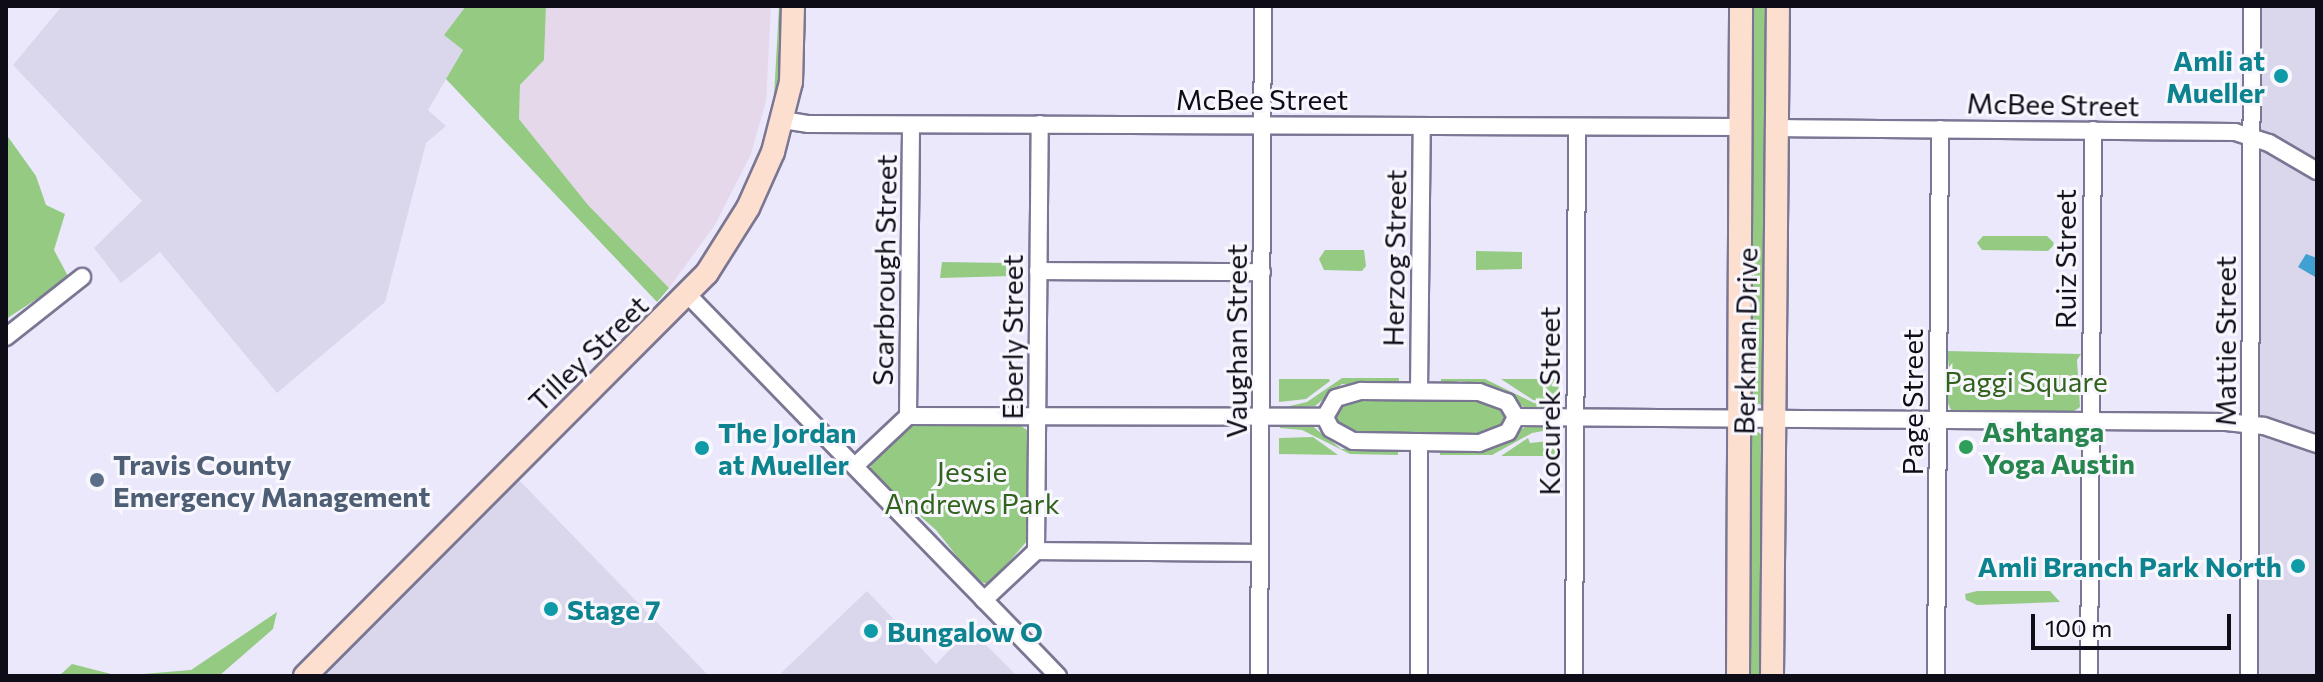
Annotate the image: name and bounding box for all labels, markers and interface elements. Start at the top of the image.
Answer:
place label: Amli at Mueller [2166,43,2265,109]
marker: Amli at Mueller [2272,67,2290,85]
street label: McBee Street [1176,82,1348,116]
street label: McBee Street [1966,86,2140,122]
street label: Scarbrough Street [865,154,903,386]
street label: Herzog Street [1376,169,1412,347]
street label: Ruiz Street [2048,189,2082,329]
street label: Vaughan Street [1219,244,1253,438]
street label: Berkman Drive [1727,247,1763,435]
street label: Eberly Street [995,254,1029,420]
street label: Mattie Street [2208,256,2242,426]
street label: Tilley Street [521,288,655,418]
street label: Kocurek Street [1532,306,1566,496]
street label: Page Street [1895,329,1929,475]
park label: Paggi Square [1944,364,2108,398]
place label: Ashtanga Yoga Austin [1982,414,2135,480]
place label: The Jordan at Mueller [718,415,857,481]
marker: Ashtanga Yoga Austin [1957,438,1975,456]
marker: The Jordan at Mueller [693,439,711,457]
place label: Travis County Emergency Management [113,447,430,513]
park label: Jessie Andrews Park [884,454,1060,520]
marker: Travis County Emergency Management [88,471,106,489]
place label: Amli Branch Park North [1978,549,2282,583]
marker: Amli Branch Park North [2289,557,2307,575]
place label: Stage 7 [567,592,661,626]
scale bar [2035,598,2235,648]
marker: Stage 7 [542,600,560,618]
text: 100 m [2045,613,2112,642]
place label: Bungalow O [887,614,1043,648]
marker: Bungalow O [862,622,880,640]

